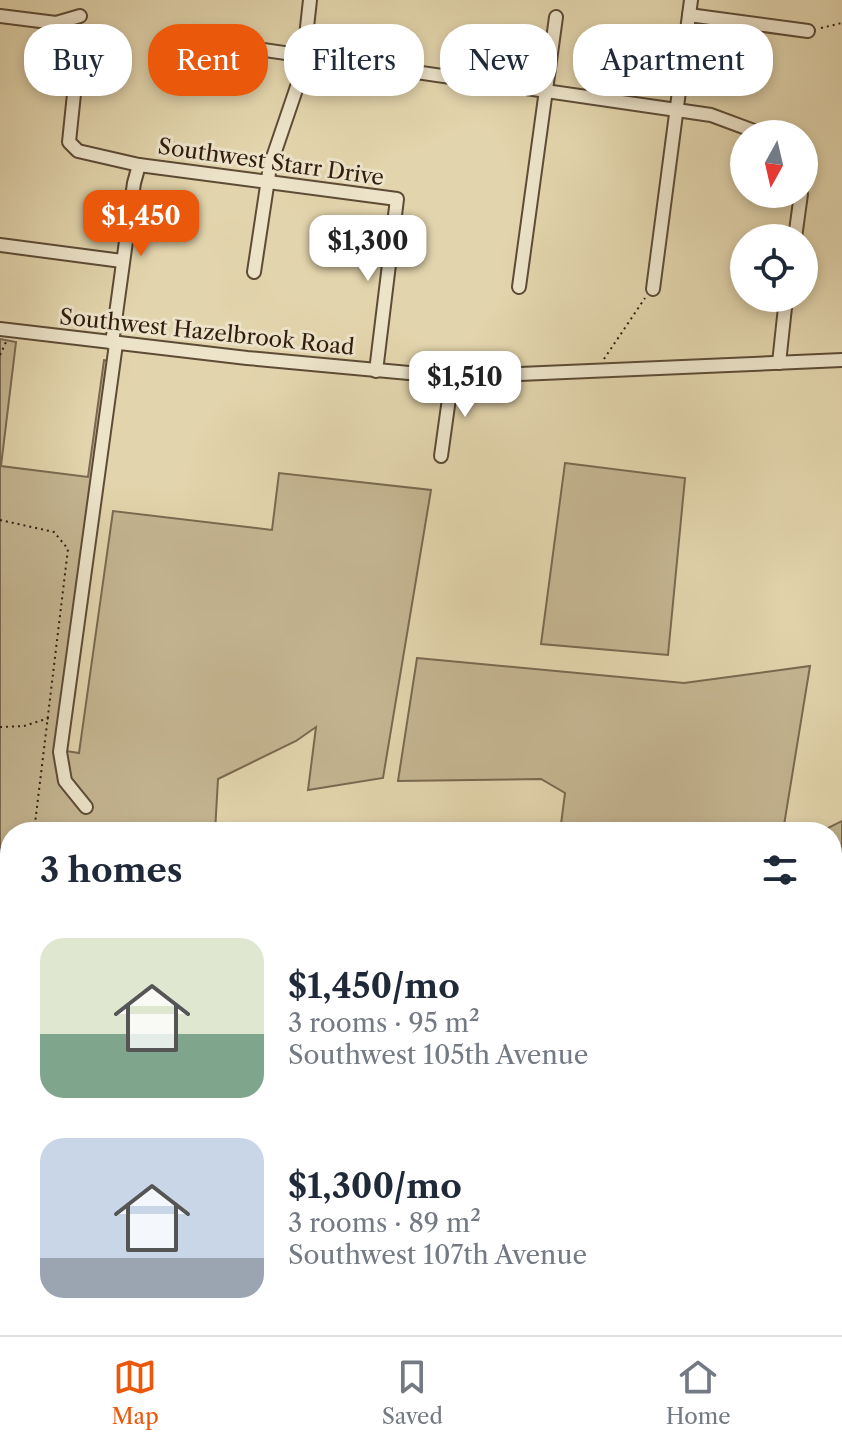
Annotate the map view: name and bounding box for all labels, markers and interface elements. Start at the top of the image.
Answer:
chip: Buy [24,24,132,96]
chip: Rent [148,24,268,96]
chip: Filters [284,24,424,96]
chip: New [440,24,557,96]
chip: Apartment [573,24,773,96]
north arrow [730,120,818,208]
map controls [730,120,818,312]
street label: Southwest Starr Drive [156,133,386,191]
pin: $1,450 [76,190,206,258]
text: $1,450 [101,200,181,232]
pin: $1,300 [303,215,433,283]
button: locate [730,224,818,312]
text: $1,300 [327,225,409,257]
street label: Southwest Hazelbrook Road [58,303,356,361]
pin: $1,510 [400,351,530,419]
text: $1,510 [427,361,503,393]
icon: filters [758,848,802,892]
text: 3 homes [40,849,183,891]
text: $1,450/mo [288,965,460,1007]
icon: home [104,970,200,1066]
text: 3 rooms · 95 m² [288,1007,480,1039]
text: Southwest 105th Avenue [288,1039,588,1071]
text: $1,300/mo [288,1165,462,1207]
icon: home [104,1170,200,1266]
text: 3 rooms · 89 m² [288,1207,481,1239]
text: Southwest 107th Avenue [288,1239,587,1271]
tab: Map [112,1355,159,1430]
tab: Saved [382,1355,443,1430]
tab: Home [666,1355,730,1430]

